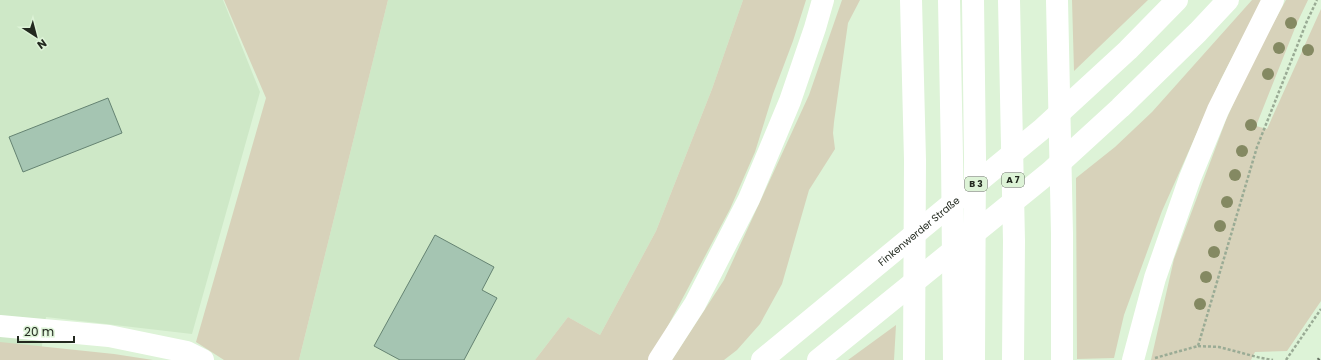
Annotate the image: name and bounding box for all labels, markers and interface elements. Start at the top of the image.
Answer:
north arrow [16,16,56,56]
text: N [34,35,50,53]
road number: A 7 [1002,173,1024,187]
road number: B 3 [965,177,987,191]
street label: Finkenwerder Straße [875,193,963,270]
scale bar [18,318,74,344]
text: 20 m [24,323,54,340]

